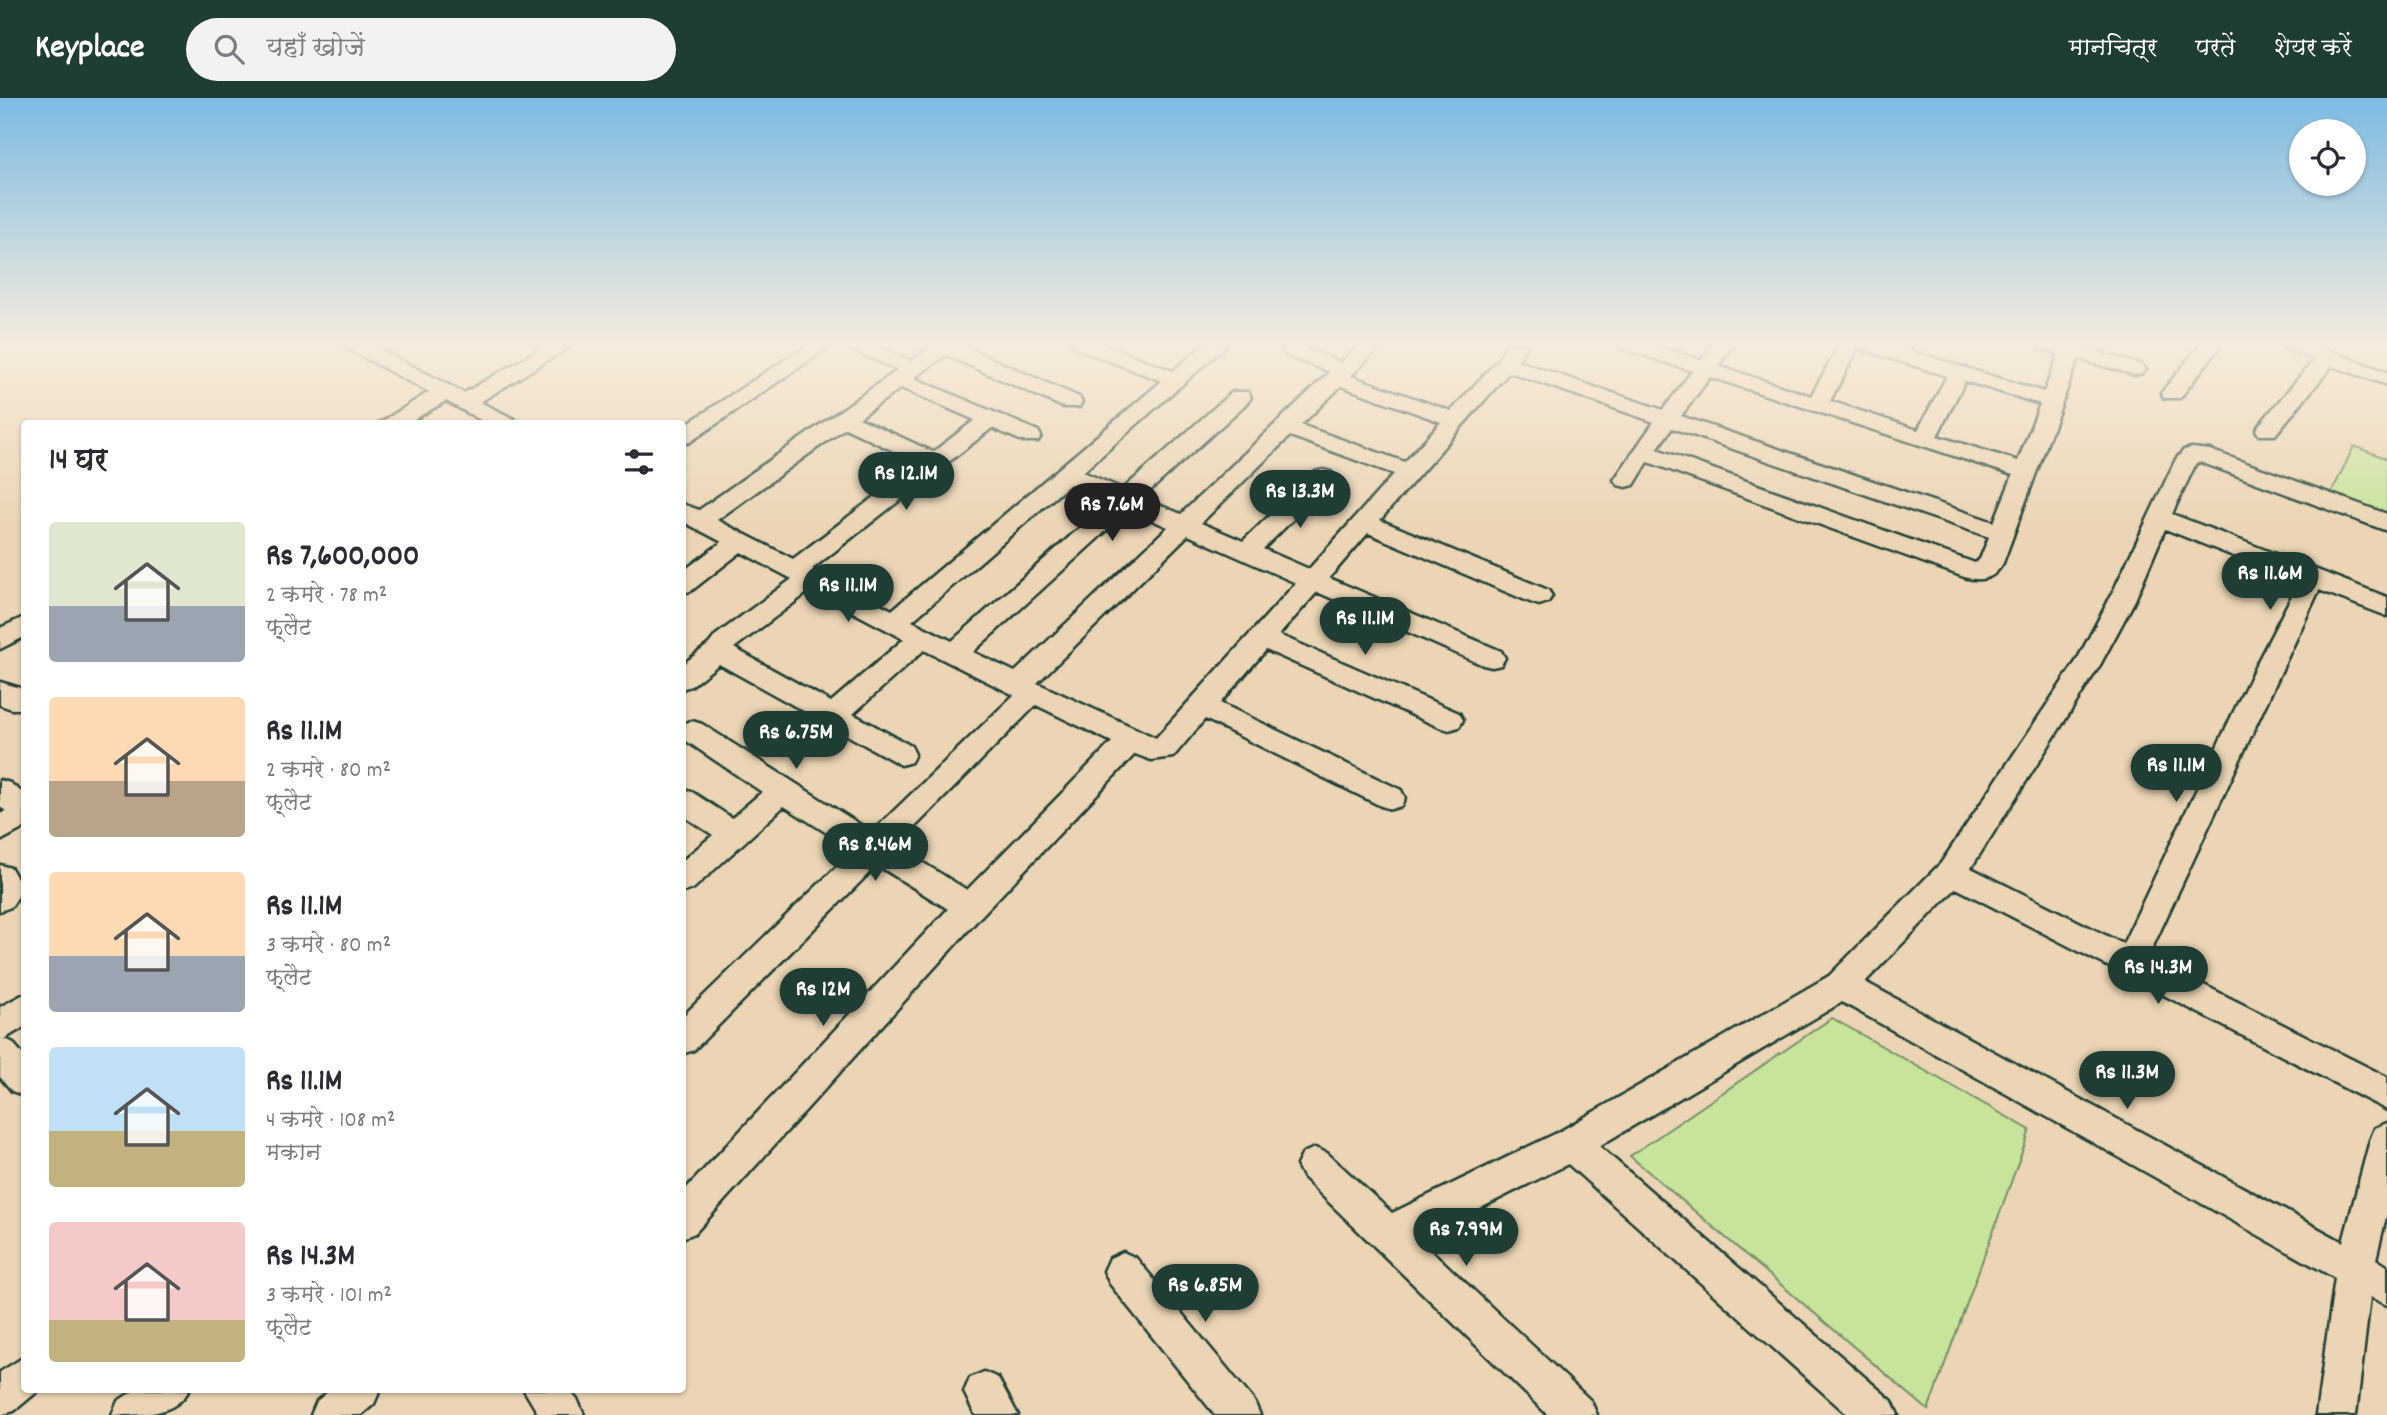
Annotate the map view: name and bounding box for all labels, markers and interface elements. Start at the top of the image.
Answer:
search box [186,18,676,81]
text: Keyplace [35,26,144,73]
icon: search [210,30,248,68]
text: यहाँ खोजें [266,31,365,68]
text: मानचित्र [2069,32,2157,66]
text: परतें [2195,32,2235,66]
text: शेयर करें [2273,32,2352,66]
map controls [2289,119,2366,196]
button: locate [2289,119,2366,196]
text: 14 घर [49,441,107,484]
icon: filters [620,443,658,481]
pin: Rs 12.1M [834,452,978,512]
text: Rs 12.1M [874,458,938,491]
pin: Rs 13.3M [1228,470,1372,530]
text: Rs 13.3M [1266,476,1334,509]
pin: Rs 7.6M [1047,484,1177,543]
text: Rs 7.6M [1080,489,1144,522]
text: Rs 7,600,000 [266,537,419,580]
icon: home [105,550,189,634]
pin: Rs 11.6M [2198,552,2342,612]
text: Rs 11.6M [2238,558,2302,591]
pin: Rs 11.1M [776,564,920,624]
text: Rs 11.1M [819,570,877,603]
text: 2 कमरे · 78 m² [266,580,387,613]
pin: Rs 11.1M [1293,598,1437,657]
text: Rs 11.1M [1336,603,1394,636]
text: फ़्लैट [266,613,312,646]
text: Rs 11.1M [266,712,342,755]
pin: Rs 6.75M [724,712,868,771]
text: Rs 6.75M [759,717,833,750]
icon: home [105,725,189,809]
pin: Rs 11.1M [2104,744,2248,804]
text: Rs 11.1M [2147,750,2205,783]
text: 2 कमरे · 80 m² [266,755,391,788]
text: फ़्लैट [266,788,312,821]
pin: Rs 8.46M [803,824,947,883]
text: Rs 8.46M [838,829,912,862]
text: Rs 11.1M [266,887,342,930]
icon: home [105,900,189,984]
text: 3 कमरे · 80 m² [266,930,391,963]
pin: Rs 14.3M [2086,946,2230,1006]
text: Rs 14.3M [2124,952,2192,985]
text: फ़्लैट [266,963,312,996]
pin: Rs 12M [766,968,880,1028]
text: Rs 12M [796,974,850,1007]
pin: Rs 11.3M [2055,1052,2199,1111]
text: Rs 11.3M [2095,1057,2159,1090]
text: Rs 11.1M [266,1062,342,1105]
icon: home [105,1075,189,1159]
text: 4 कमरे · 108 m² [266,1105,395,1138]
text: मकान [266,1138,321,1171]
pin: Rs 7.99M [1394,1208,1538,1268]
text: Rs 7.99M [1429,1214,1503,1247]
text: Rs 14.3M [266,1237,355,1280]
icon: home [105,1250,189,1334]
pin: Rs 6.85M [1133,1264,1277,1324]
text: Rs 6.85M [1168,1270,1242,1303]
text: 3 कमरे · 101 m² [266,1280,392,1313]
text: फ़्लैट [266,1313,312,1346]

